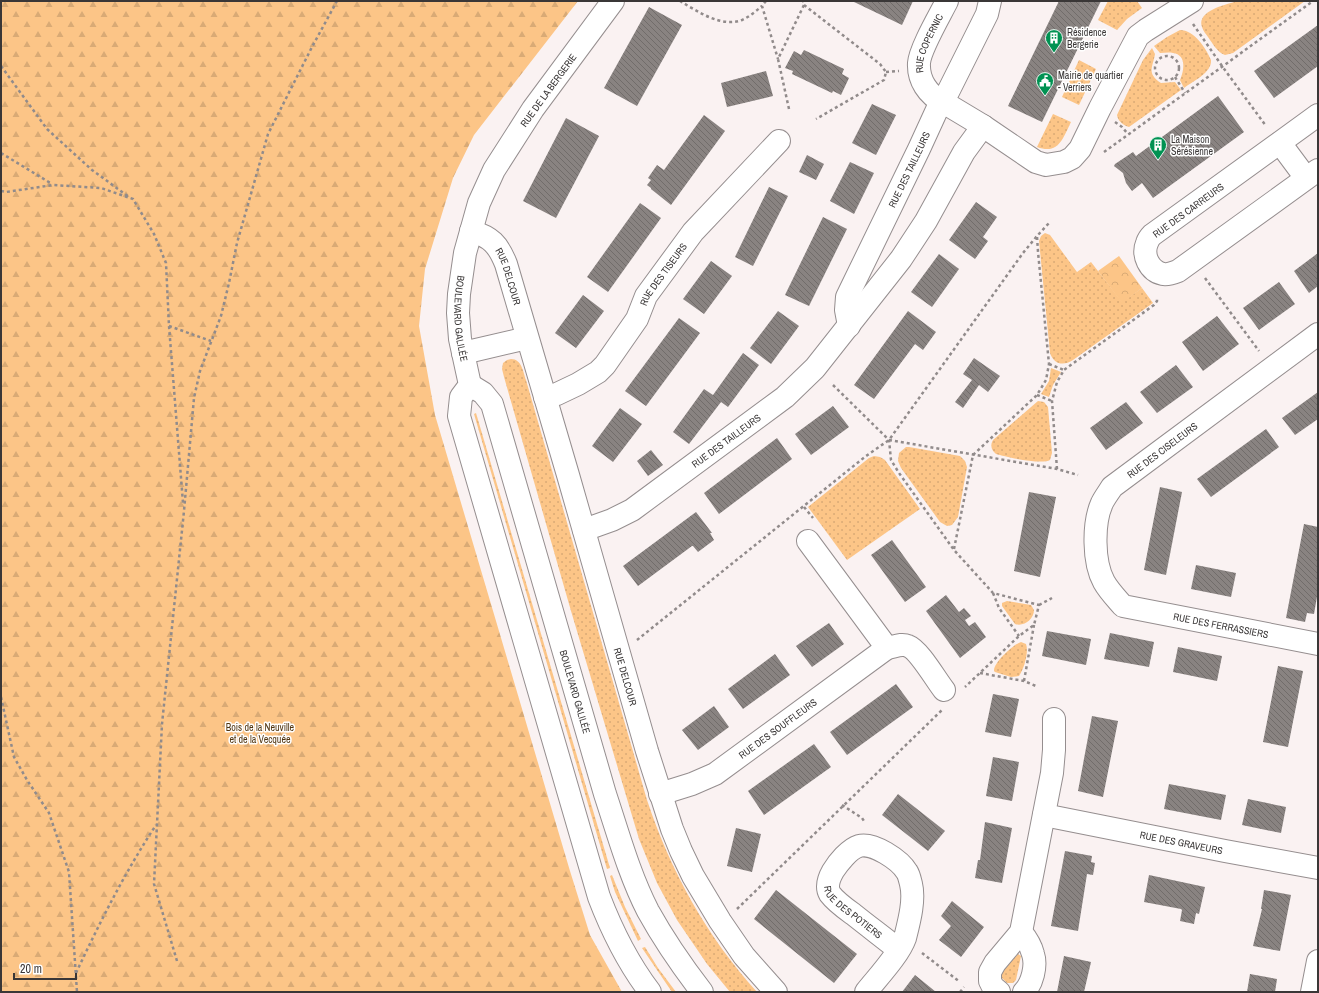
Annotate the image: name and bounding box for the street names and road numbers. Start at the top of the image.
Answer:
street label: RUE COPERNIC [913,12,946,74]
street label: RUE DE LA BERGERIE [517,51,579,130]
street label: RUE DES TAILLEURS [885,129,933,210]
street label: RUE DES CARREURS [1150,180,1227,241]
street label: RUE DES TISEURS [637,240,690,308]
street label: RUE DELCOUR [492,245,524,307]
street label: BOULEVARD GALILÉE [451,274,471,363]
street label: RUE DES TAILLEURS [689,411,764,471]
street label: RUE DES CISELEURS [1124,419,1201,481]
street label: RUE DES FERRASSIERS [1172,610,1270,641]
street label: RUE DELCOUR [611,646,640,707]
street label: BOULEVARD GALILÉE [557,648,593,735]
street label: RUE DES SOUFFLEURS [736,695,820,762]
street label: RUE DES GRAVEURS [1139,828,1224,857]
street label: RUE DES POTIERS [821,885,885,942]

